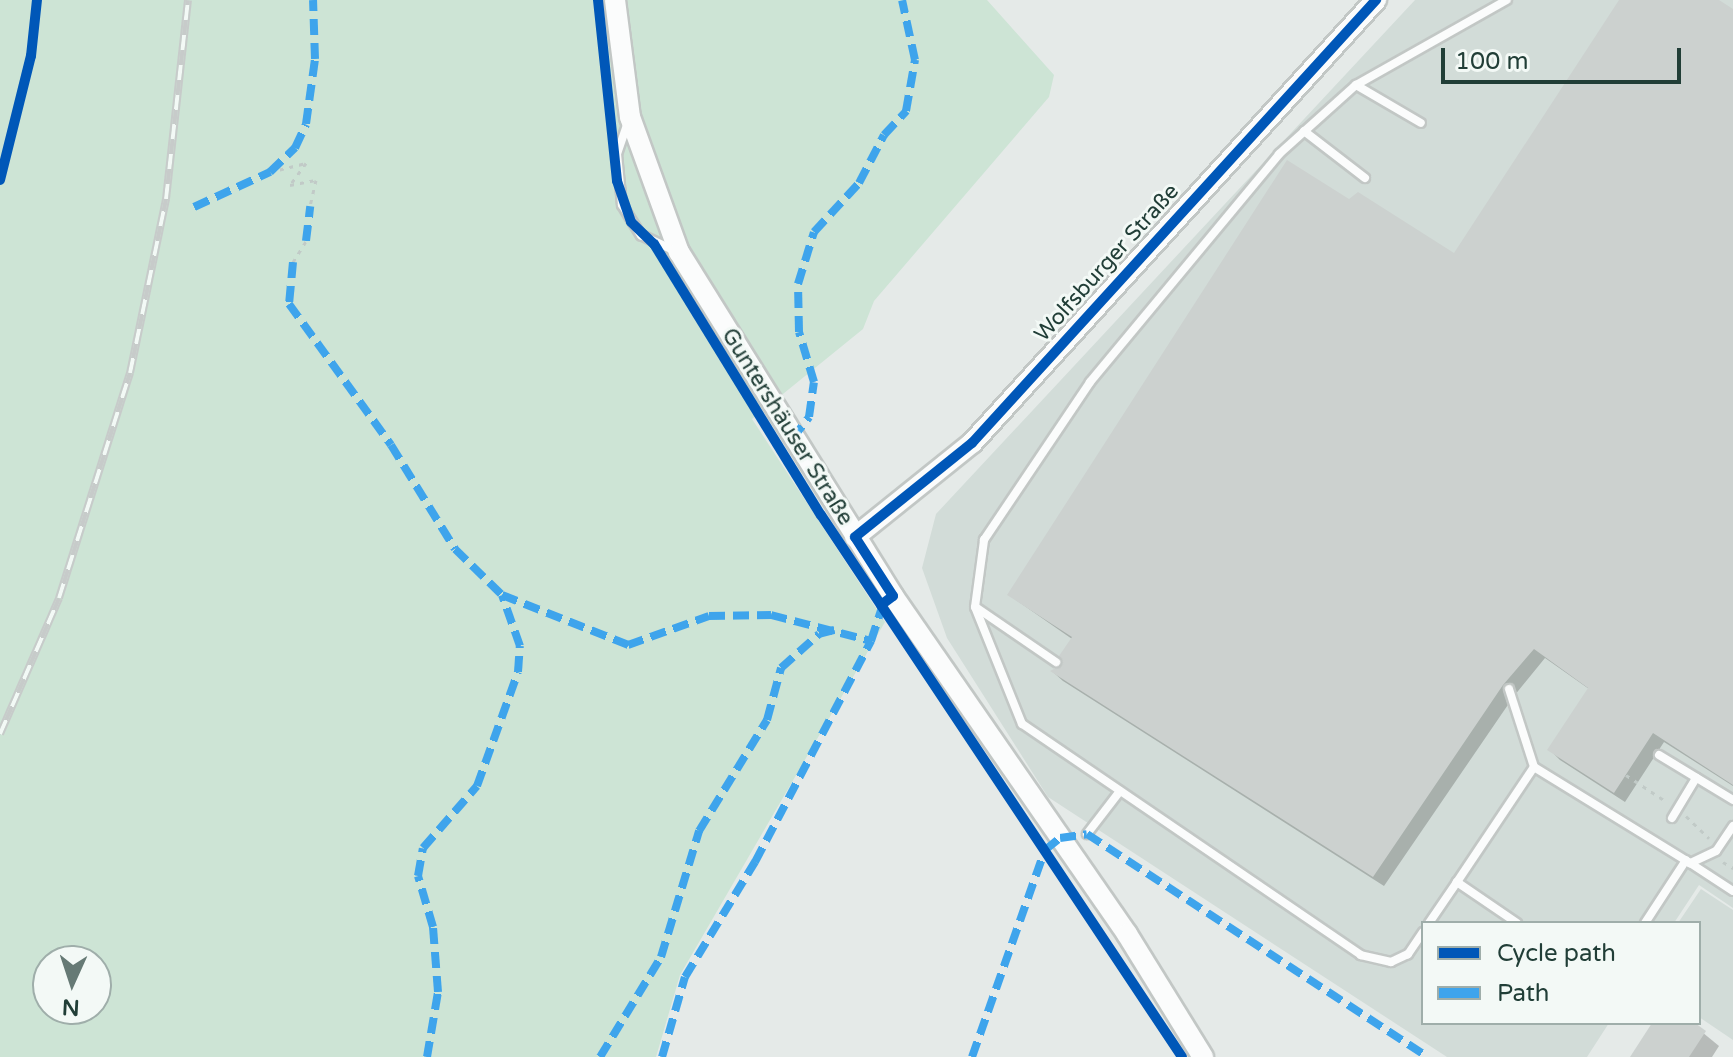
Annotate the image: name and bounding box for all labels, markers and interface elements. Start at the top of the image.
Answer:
scale bar [1445,32,1685,82]
text: 100 m [1455,47,1529,76]
street label: Wolfsburger Straße [1029,179,1185,347]
street label: Guntershäuser Straße [716,324,858,530]
legend [1421,921,1701,1025]
text: Cycle path [1497,939,1616,968]
north arrow [32,945,112,1025]
text: Path [1497,979,1550,1008]
text: N [61,994,80,1020]

